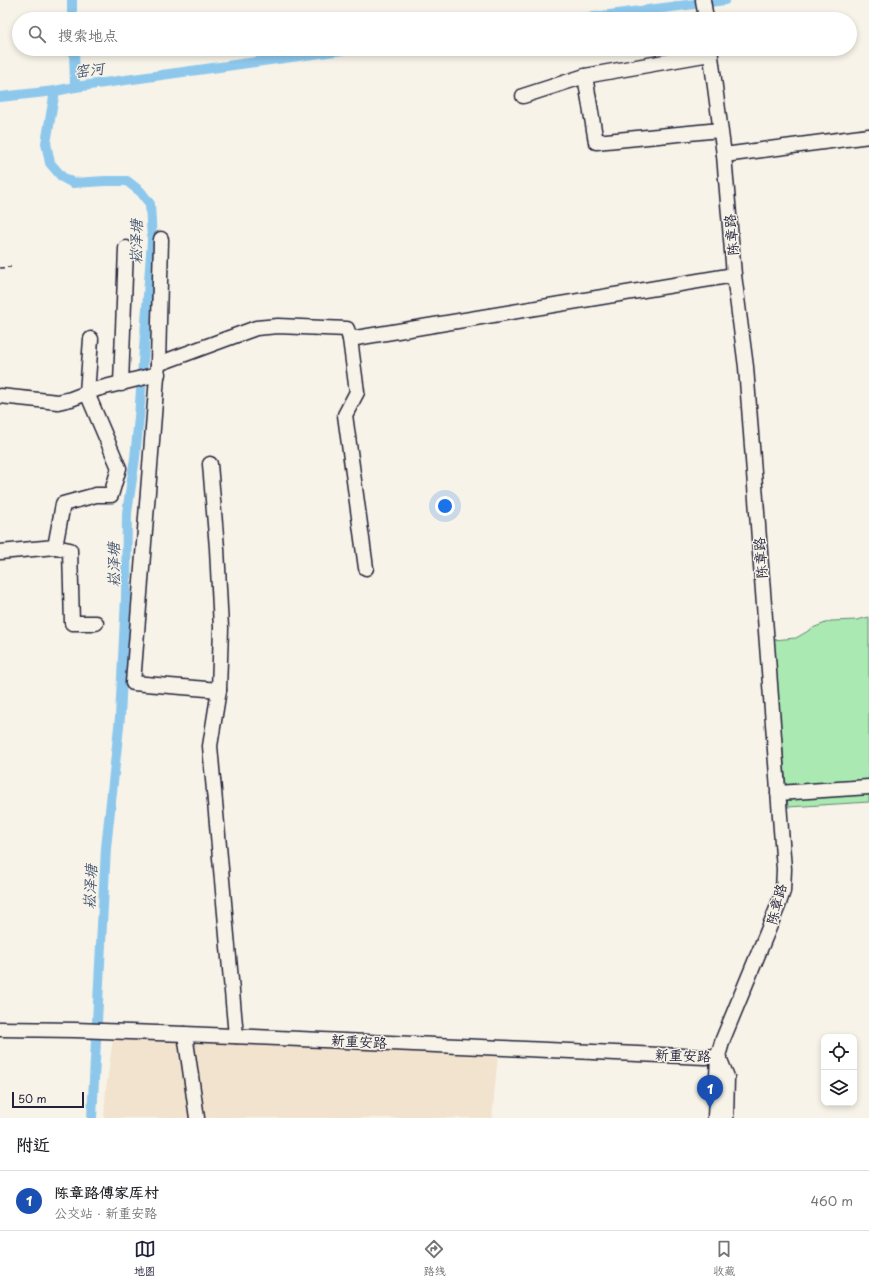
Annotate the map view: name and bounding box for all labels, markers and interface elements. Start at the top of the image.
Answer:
search box [12,12,857,56]
icon: search [26,23,48,45]
text: 搜索地点 [58,23,118,46]
water label: 窑河 [73,55,108,82]
street label: 陈章路 [719,213,743,257]
water label: 崧泽塘 [123,217,147,265]
your location [435,496,455,516]
street label: 陈章路 [748,536,772,580]
water label: 崧泽塘 [101,541,124,588]
water label: 崧泽塘 [76,862,102,910]
street label: 陈章路 [760,881,792,927]
street label: 新重安路 [330,1029,388,1053]
map controls [821,1034,857,1106]
button: locate [821,1034,857,1070]
street label: 新重安路 [655,1044,711,1066]
button: layers [821,1070,857,1106]
pin: 1 [697,1075,723,1108]
scale bar [12,1090,84,1109]
text: 50 m [18,1090,47,1107]
text: 附近 [16,1131,50,1157]
text: 陈章路傅家厍村 [54,1180,159,1203]
text: 1 [26,1191,32,1210]
text: 460 m [810,1191,853,1210]
text: 公交站 · 新重安路 [54,1203,157,1222]
tab: 地图 [134,1238,156,1279]
tab: 路线 [423,1238,445,1279]
tab: 收藏 [713,1238,735,1279]

